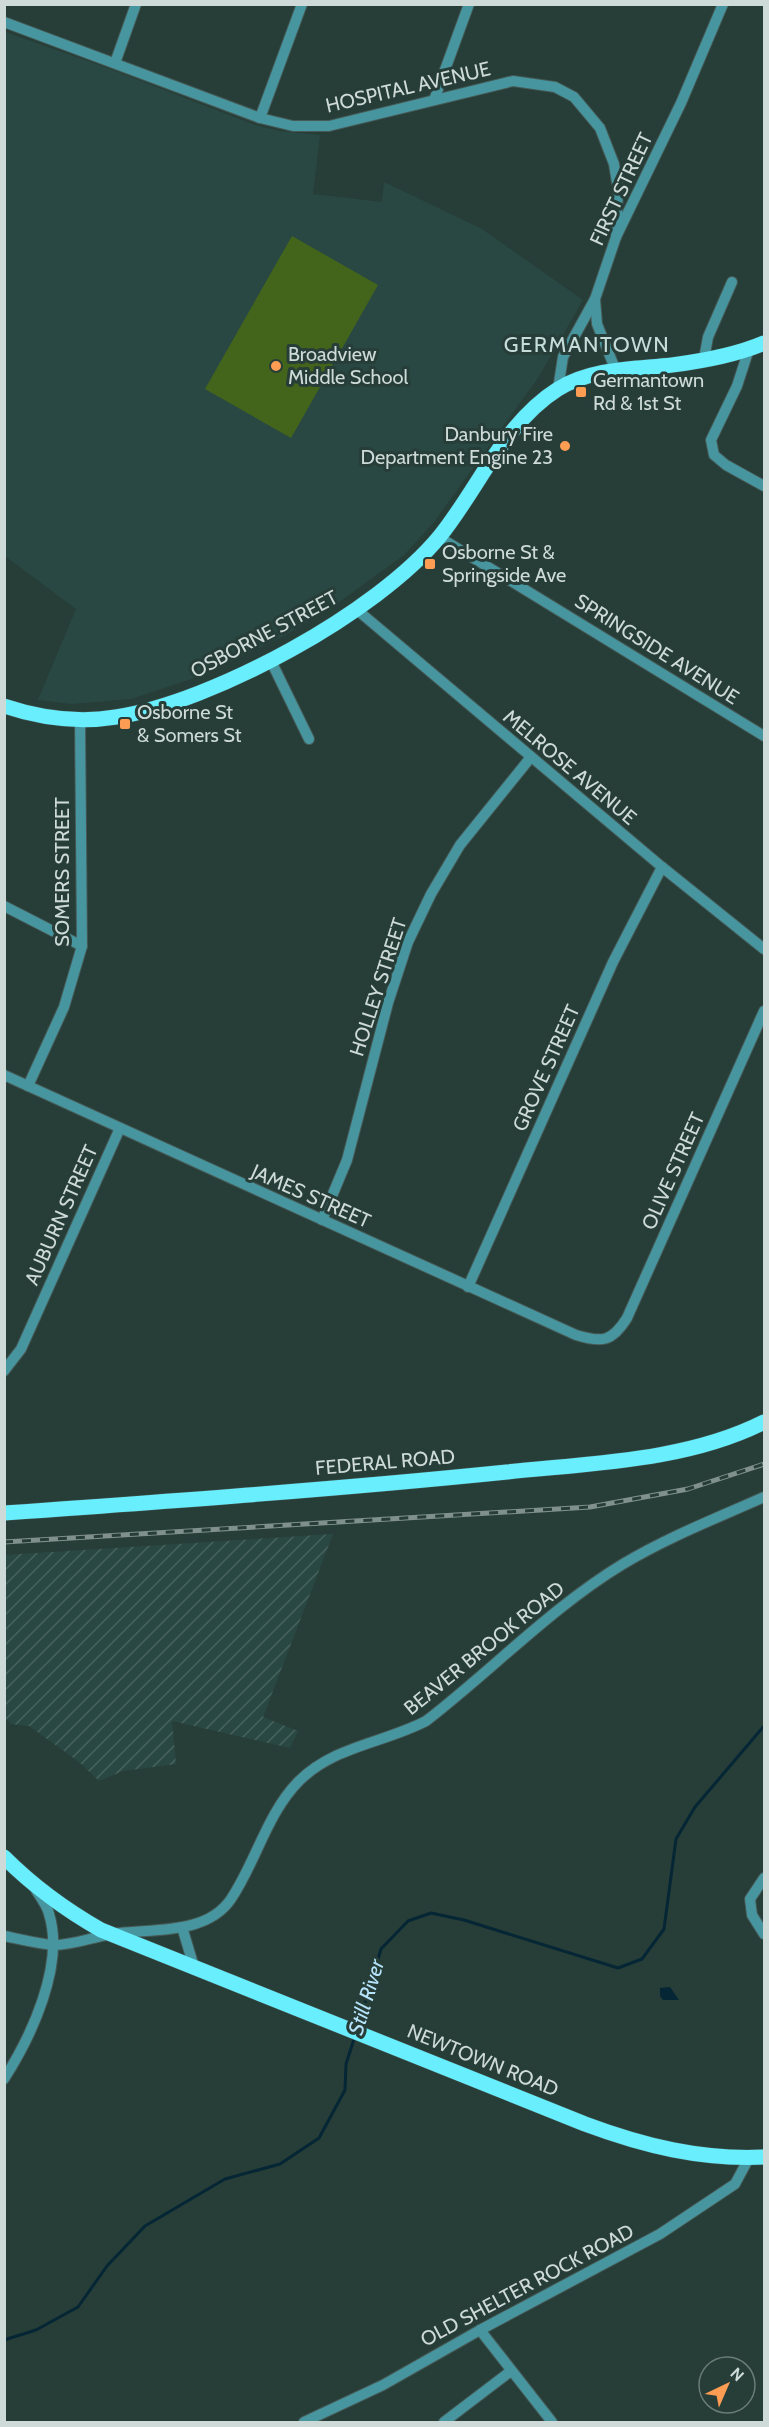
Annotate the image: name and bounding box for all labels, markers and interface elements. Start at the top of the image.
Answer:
street label: HOSPITAL AVENUE [323,56,493,118]
street label: FIRST STREET [584,128,658,249]
district label: GERMANTOWN [504,331,670,358]
place label: Broadview Middle School [288,342,408,389]
marker: Broadview Middle School [269,359,283,373]
place label: Germantown Rd & 1st St [593,368,704,415]
marker: Germantown Rd & 1st St [574,385,588,399]
place label: Danbury Fire Department Engine 23 [361,422,553,469]
marker: Danbury Fire Department Engine 23 [558,439,572,453]
place label: Osborne St & Springside Ave [442,540,566,587]
marker: Osborne St & Springside Ave [423,557,437,571]
street label: OSBORNE STREET [186,585,342,683]
street label: SPRINGSIDE AVENUE [571,589,743,709]
place label: Osborne St & Somers St [137,700,242,747]
street label: MELROSE AVENUE [499,704,641,830]
marker: Osborne St & Somers St [118,717,132,731]
street label: SOMERS STREET [50,797,74,947]
street label: HOLLEY STREET [344,915,412,1059]
street label: GROVE STREET [507,1001,585,1135]
street label: OLIVE STREET [637,1108,710,1233]
street label: AUBURN STREET [19,1141,103,1289]
street label: JAMES STREET [247,1159,375,1233]
street label: FEDERAL ROAD [314,1444,456,1480]
street label: BEAVER BROOK ROAD [399,1576,569,1720]
water label: Still River [343,1955,390,2038]
street label: NEWTOWN ROAD [404,2019,562,2101]
street label: OLD SHELTER ROCK ROAD [416,2219,638,2351]
north arrow [697,2355,757,2415]
text: N [726,2364,748,2385]

